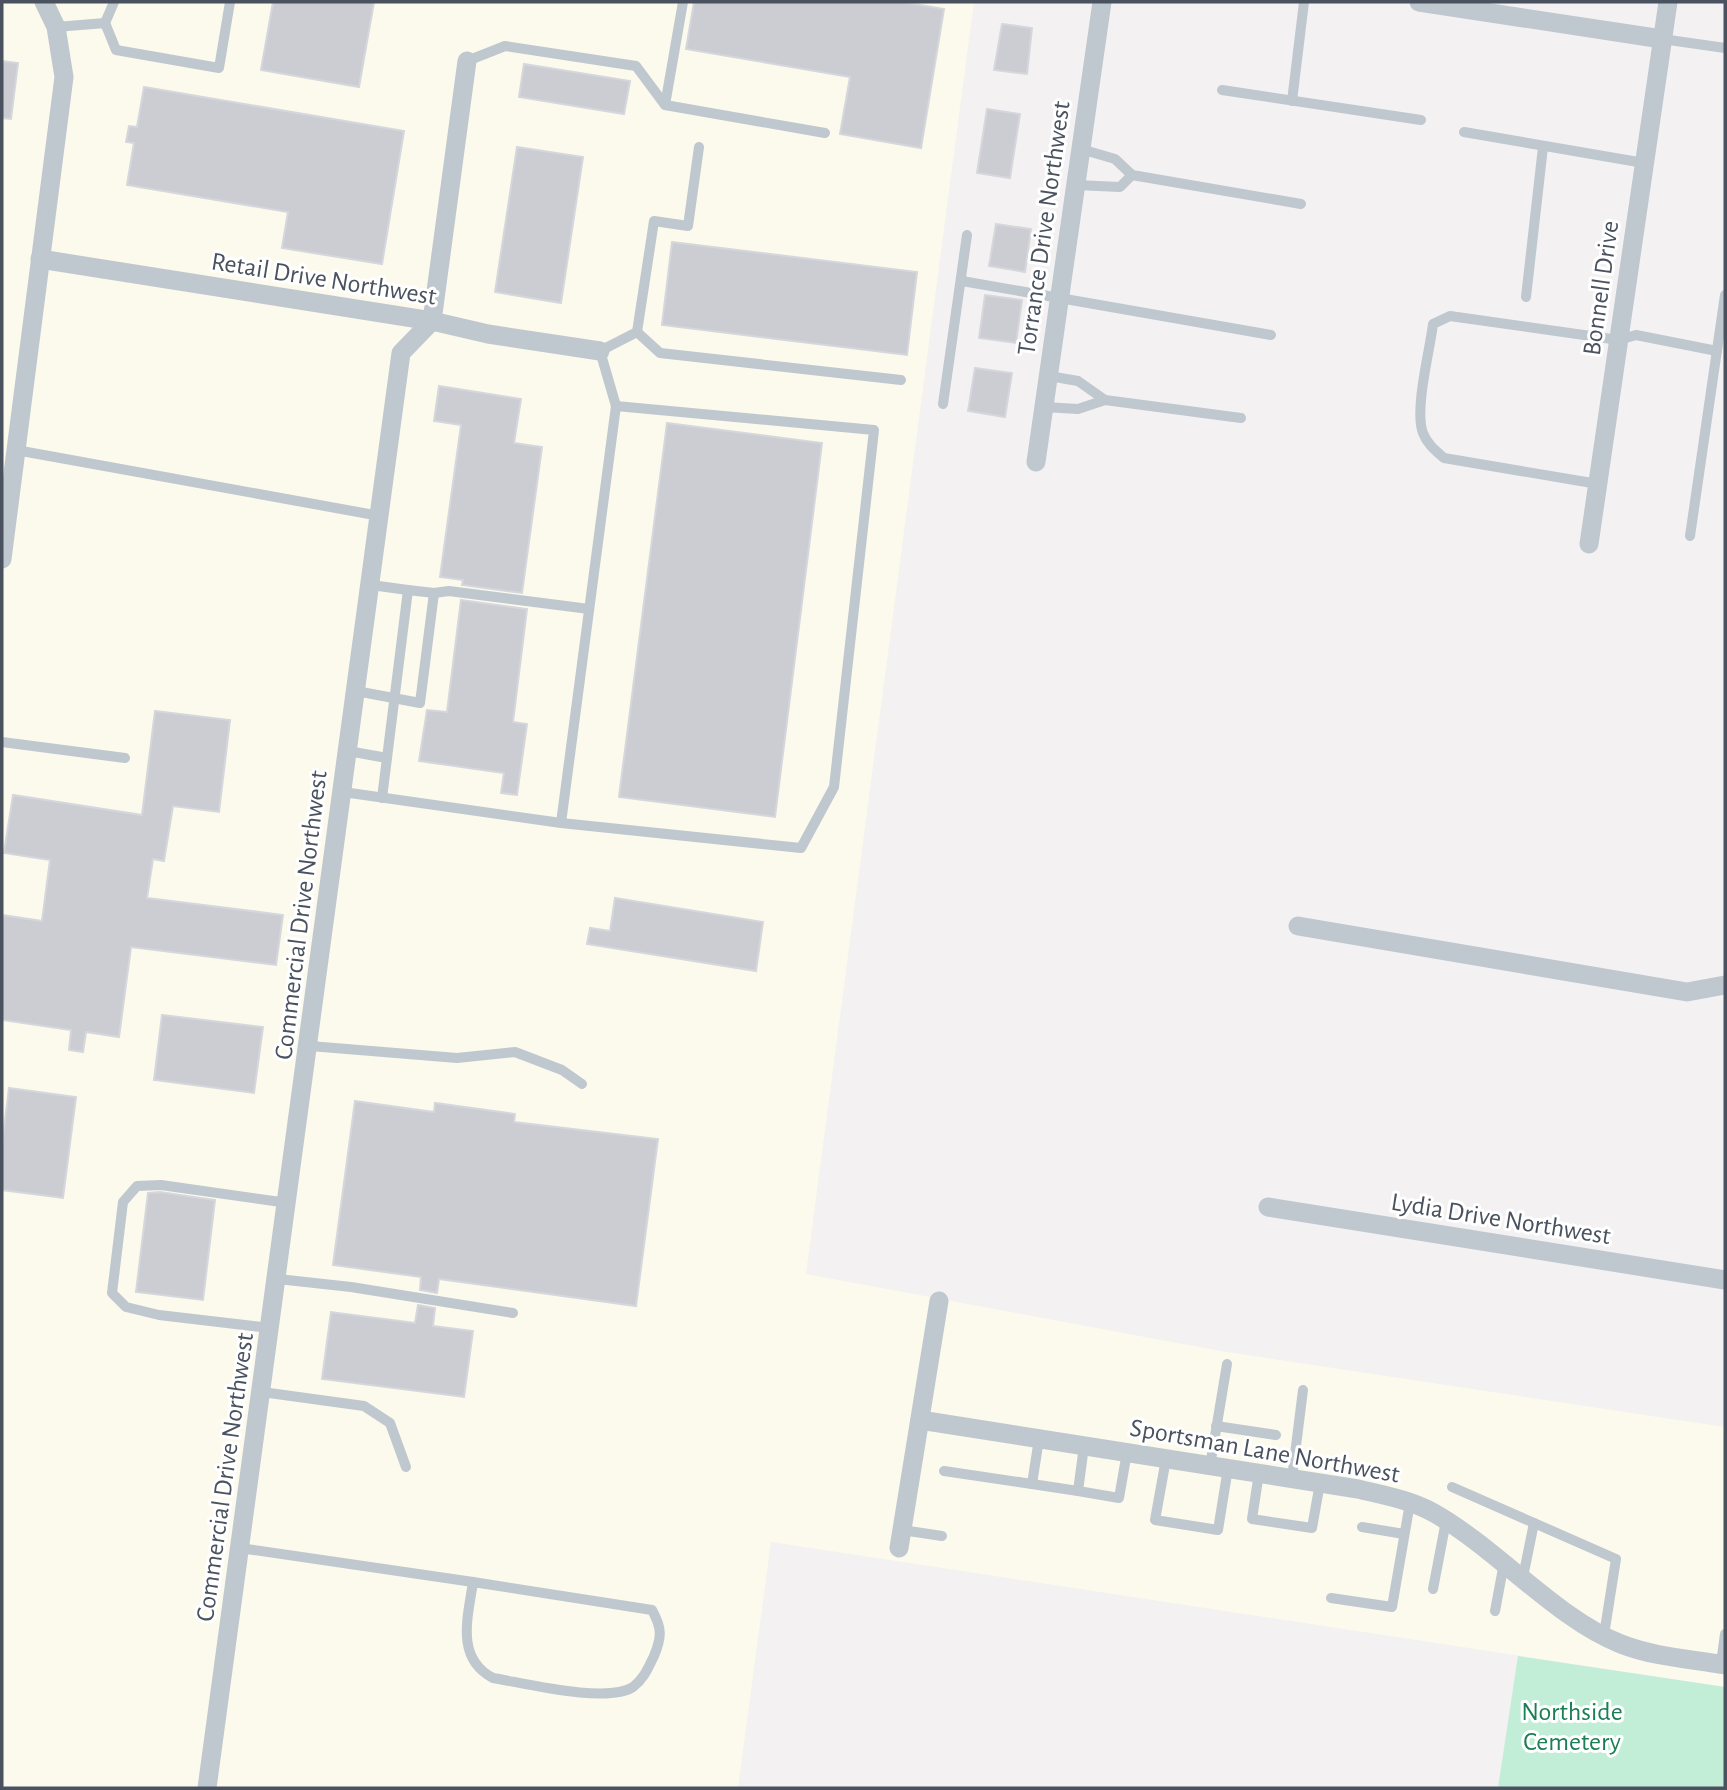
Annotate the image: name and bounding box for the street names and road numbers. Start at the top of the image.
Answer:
street label: Torrance Drive Northwest [1013,99,1075,357]
street label: Bonnell Drive [1579,219,1623,357]
street label: Retail Drive Northwest [209,248,438,310]
street label: Commercial Drive Northwest [270,769,332,1061]
street label: Lydia Drive Northwest [1389,1189,1612,1249]
street label: Commercial Drive Northwest [192,1331,258,1623]
street label: Sportsman Lane Northwest [1128,1414,1402,1488]

